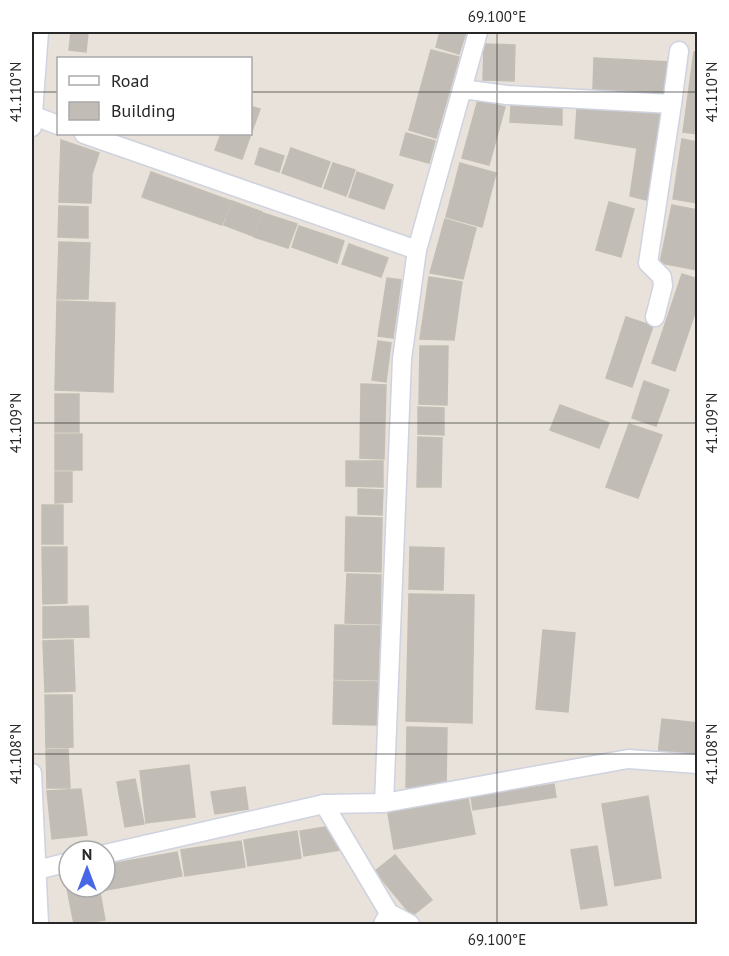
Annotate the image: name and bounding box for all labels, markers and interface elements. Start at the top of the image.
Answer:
text: 69.100°E [468,7,526,26]
legend [57,57,252,135]
text: 41.110°N [6,62,25,122]
text: 41.110°N [702,62,721,122]
text: Road [111,69,149,92]
text: Building [111,99,175,122]
text: 41.109°N [6,393,25,453]
text: 41.109°N [702,393,721,453]
text: 41.108°N [6,724,25,784]
text: 41.108°N [702,724,721,784]
north arrow [57,839,117,899]
text: N [82,844,92,864]
text: 69.100°E [468,930,526,949]

